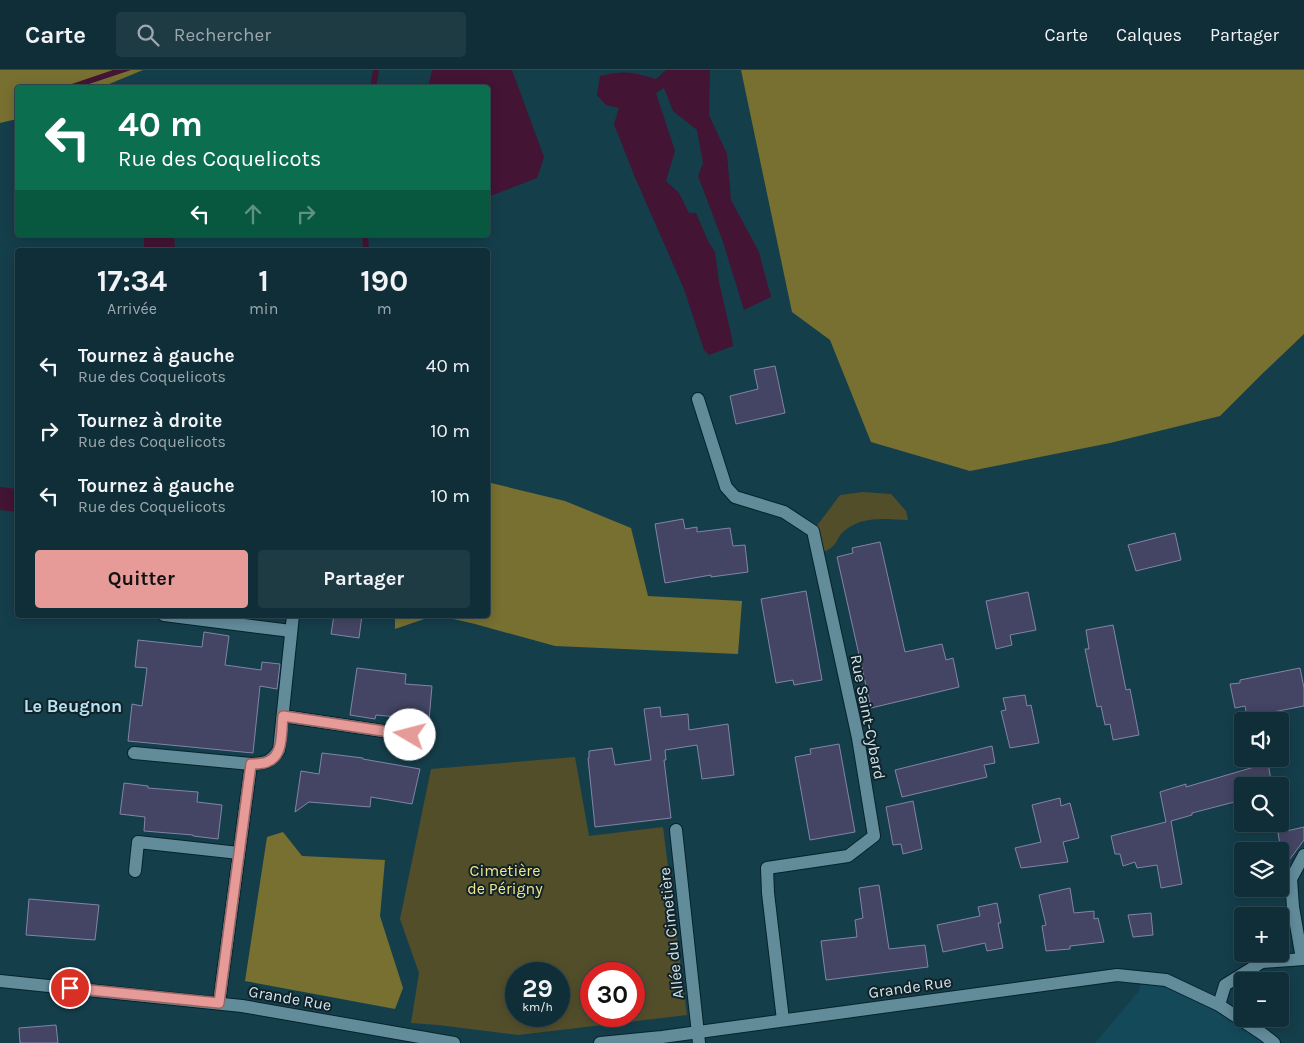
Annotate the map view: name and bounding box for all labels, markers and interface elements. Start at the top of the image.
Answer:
search box [116,12,466,57]
text: Carte [25,21,86,49]
icon: search [134,21,162,49]
text: Rechercher [174,24,271,46]
text: Carte [1044,24,1088,46]
text: Calques [1116,24,1182,46]
text: Partager [1210,24,1279,46]
text: 40 m [118,104,203,145]
icon: left [35,105,100,170]
text: Rue des Coquelicots [118,146,321,172]
icon: left [186,200,214,228]
icon: ahead [239,200,267,228]
icon: right [292,200,320,228]
text: 17:34 [97,263,167,299]
text: 1 [258,263,269,299]
text: 190 [360,263,408,299]
text: Arrivée [107,299,157,318]
text: min [249,299,278,318]
text: m [377,299,392,318]
text: Tournez à gauche [78,345,235,367]
icon: left [35,352,63,380]
text: 40 m [426,355,470,377]
text: Rue des Coquelicots [78,367,226,386]
text: Tournez à droite [78,410,222,432]
icon: right [35,417,63,445]
text: 10 m [430,420,470,442]
text: Rue des Coquelicots [78,432,226,451]
text: Tournez à gauche [78,475,235,497]
icon: left [35,482,63,510]
text: 10 m [430,485,470,507]
text: Rue des Coquelicots [78,497,226,516]
button: Quitter [35,550,248,608]
button: Partager [258,550,470,608]
street label: Rue Saint-Cybard [847,653,889,781]
district label: Le Beugnon [24,695,122,717]
position arrow [383,708,435,760]
map controls [1234,712,1289,1027]
button: sound [1234,712,1289,767]
button: search [1234,777,1289,832]
button: layers [1234,842,1289,897]
park label: Cimetière de Périgny [467,861,543,898]
street label: Allée du Cimetière [655,866,687,1000]
button: + [1234,907,1289,962]
speed limit sign: 30 [580,962,645,1027]
pin [49,967,91,1009]
street label: Grande Rue [867,972,953,1002]
button: − [1234,972,1289,1027]
icon: arrive [56,974,84,1002]
text: 29 [522,974,553,1003]
street label: Grande Rue [247,981,333,1015]
text: km/h [522,1000,553,1014]

